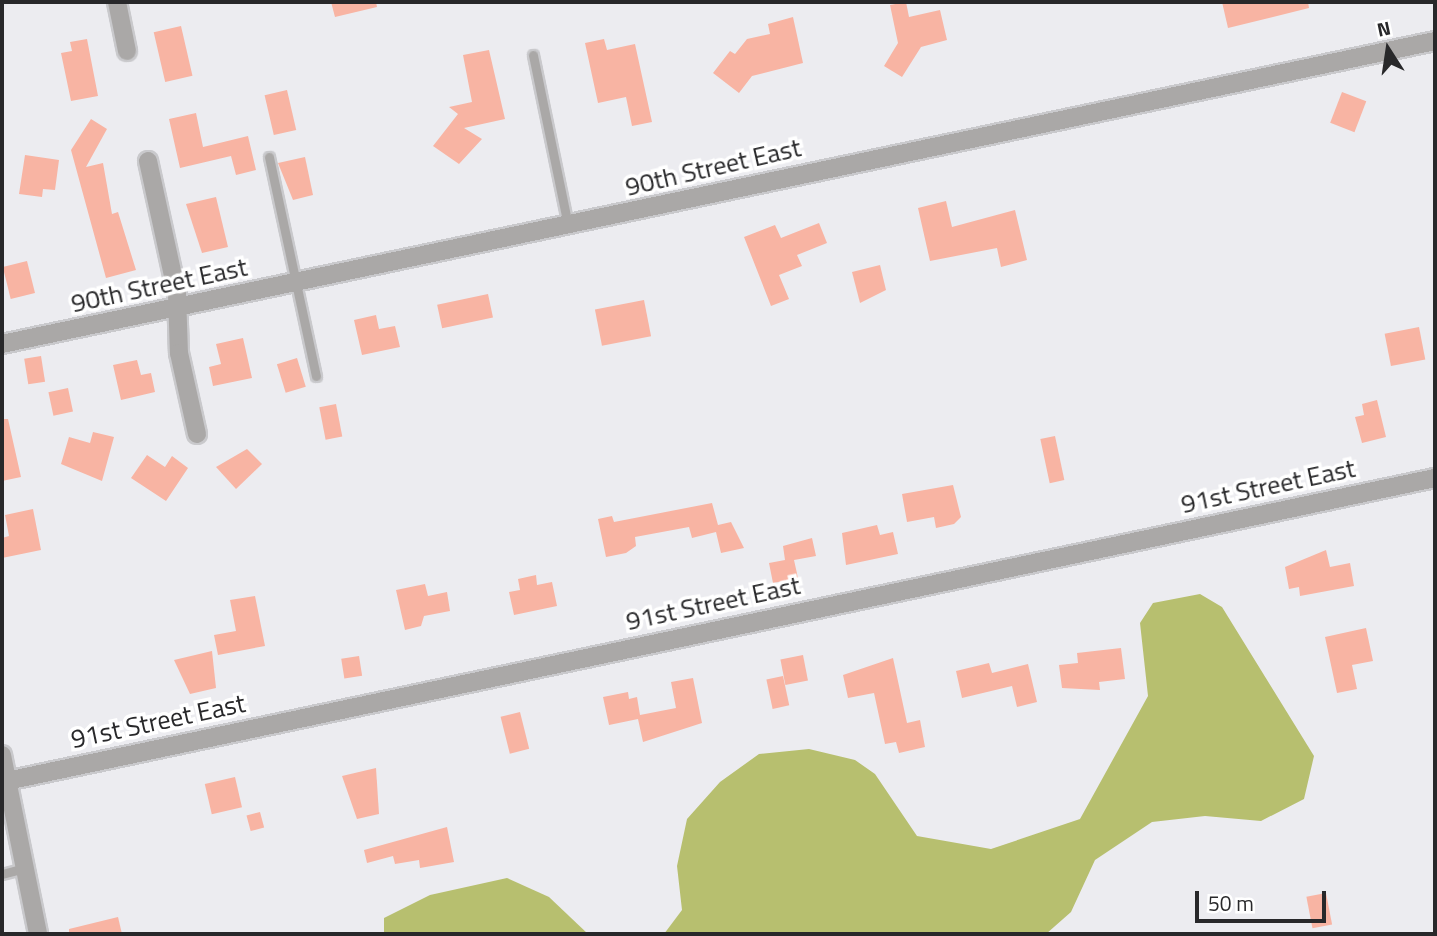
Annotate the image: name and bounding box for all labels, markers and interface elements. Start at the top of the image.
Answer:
text: N [1374,12,1393,44]
north arrow [1353,14,1423,84]
street label: 90th Street East [622,132,804,202]
street label: 90th Street East [68,251,250,319]
street label: 91st Street East [1178,452,1358,520]
street label: 91st Street East [623,569,803,637]
street label: 91st Street East [68,687,248,755]
scale bar [1199,876,1330,920]
text: 50 m [1208,887,1254,919]

